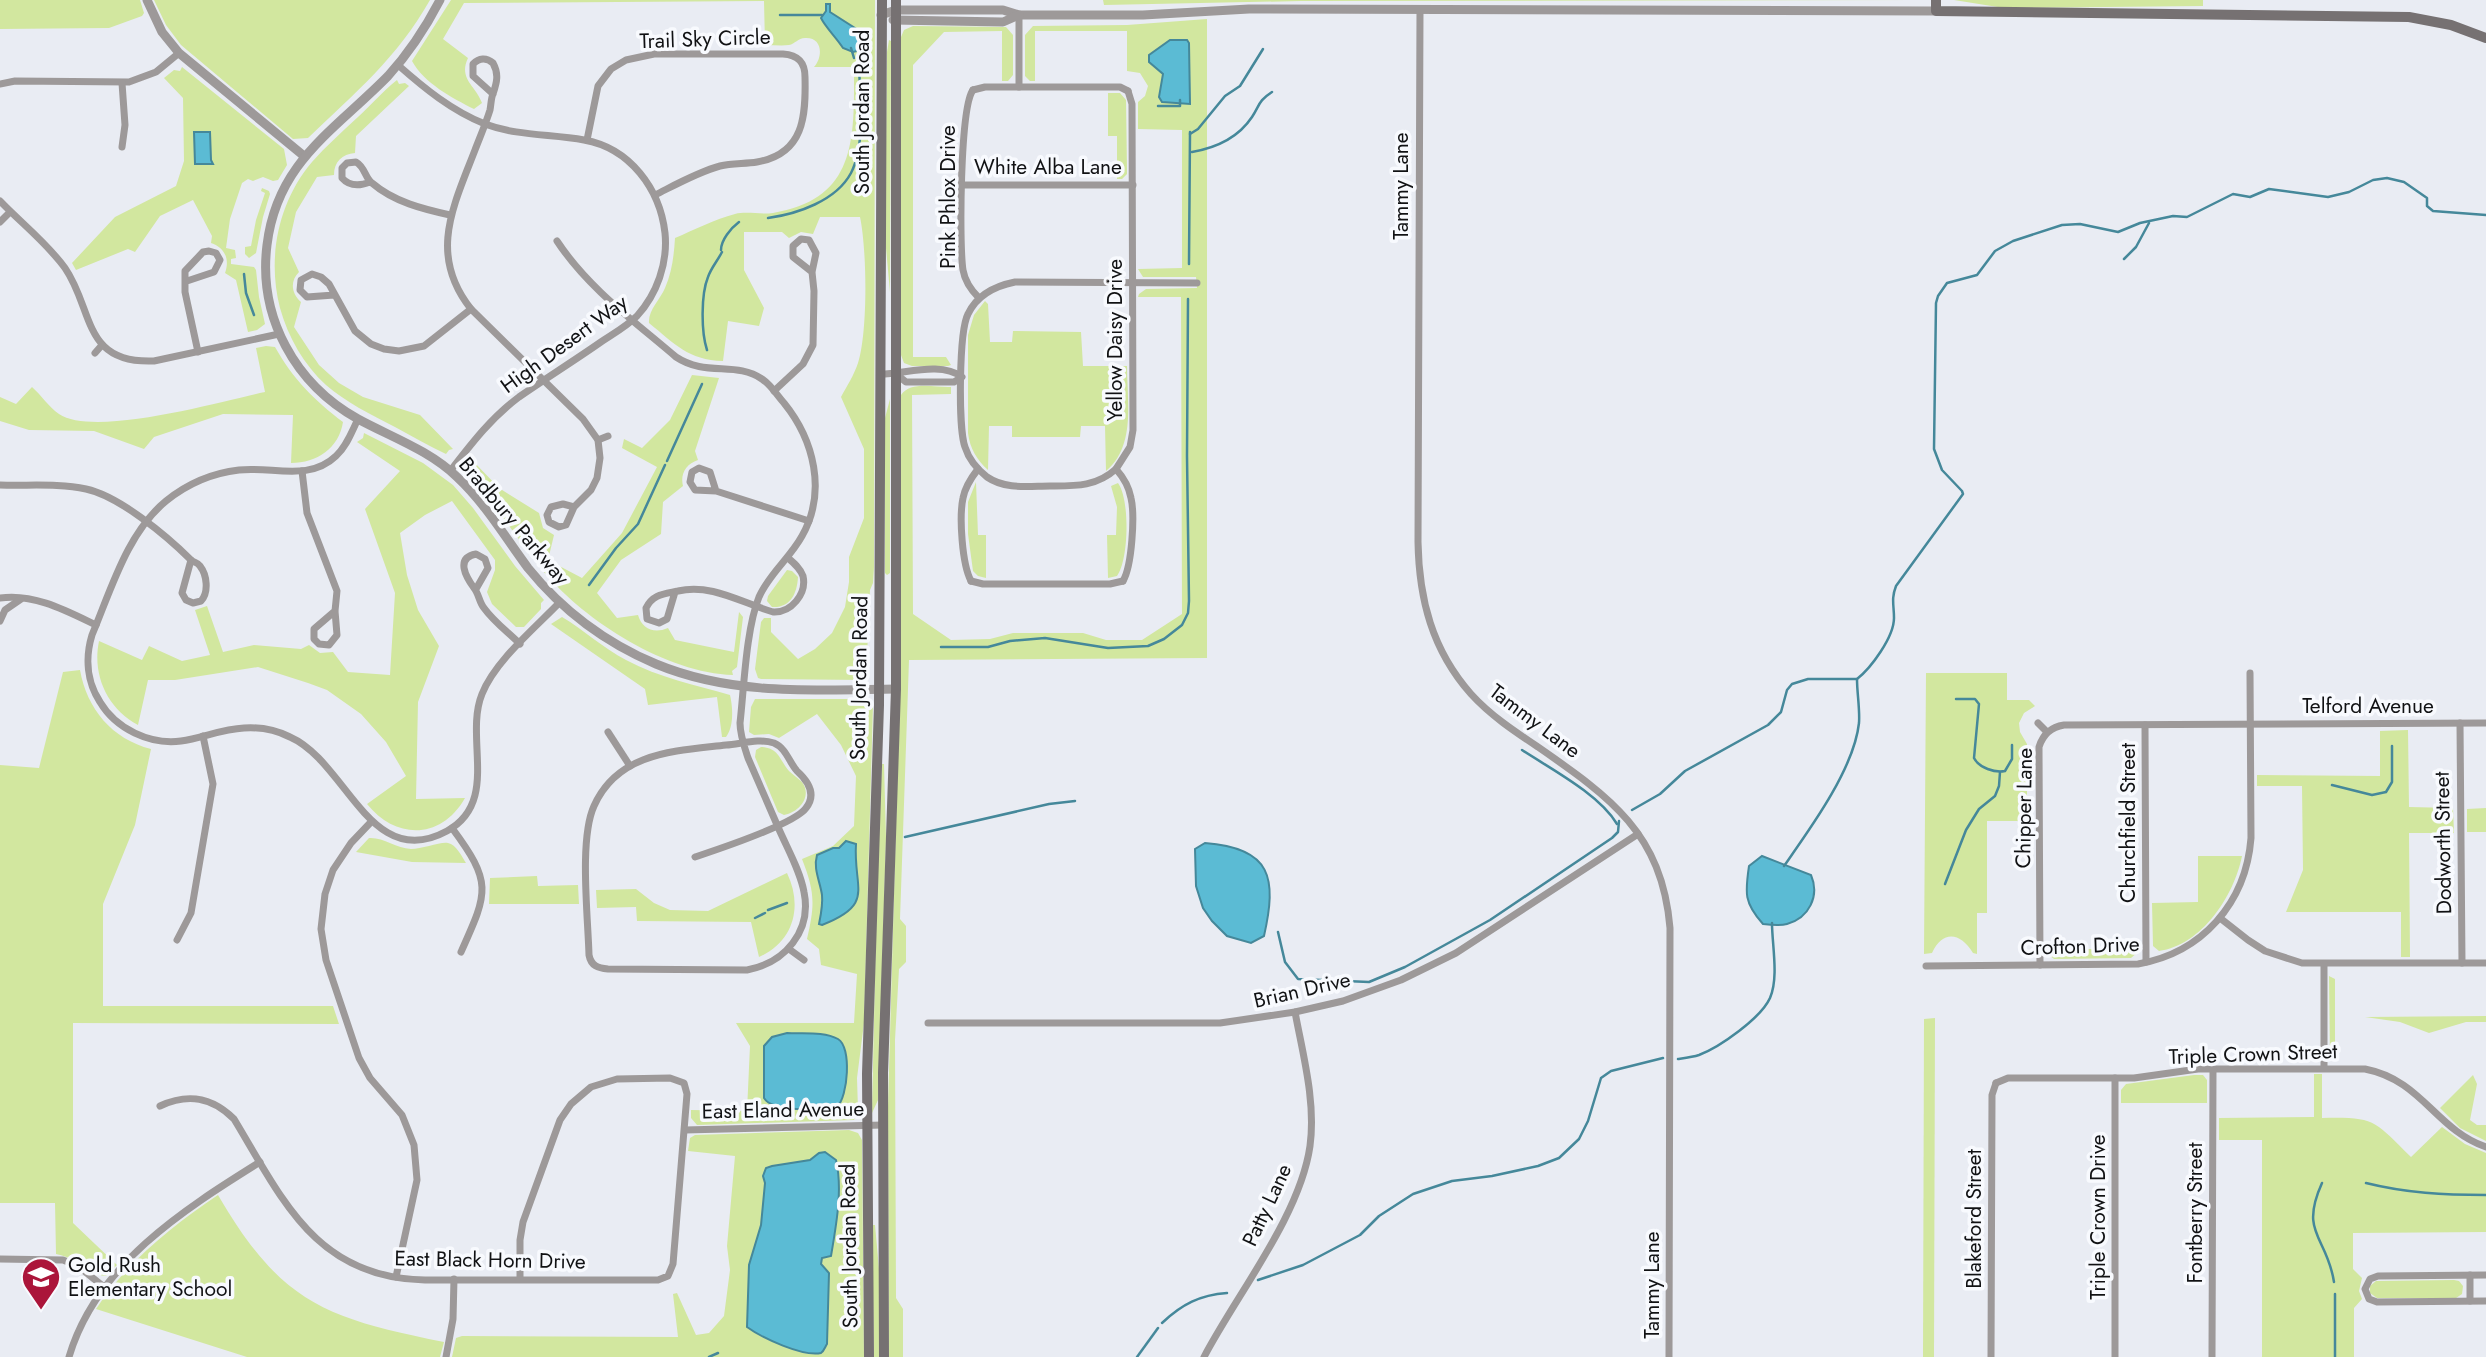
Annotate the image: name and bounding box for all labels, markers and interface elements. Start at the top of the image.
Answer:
street label: Trail Sky Circle [639,22,771,56]
street label: South Jordan Road [847,30,877,194]
street label: Pink Phlox Drive [933,125,963,269]
street label: Tammy Lane [1386,132,1416,240]
street label: White Alba Lane [974,152,1122,182]
street label: Yellow Daisy Drive [1100,259,1130,421]
street label: High Desert Way [494,287,634,400]
street label: Bradbury Parkway [452,451,577,592]
street label: South Jordan Road [843,595,875,761]
street label: Tammy Lane [1483,677,1587,765]
street label: Telford Avenue [2302,691,2434,721]
street label: Churchfield Street [2113,743,2143,903]
street label: Chipper Lane [2008,747,2040,869]
street label: Dodworth Street [2427,771,2459,915]
street label: Crofton Drive [2020,929,2140,963]
street label: Brian Drive [1251,964,1354,1016]
street label: Triple Crown Street [2168,1036,2338,1072]
street label: East Eland Avenue [701,1094,865,1126]
street label: Triple Crown Drive [2083,1134,2113,1300]
street label: Fontberry Street [2180,1143,2210,1283]
street label: Blakeford Street [1959,1149,1989,1289]
street label: Patty Lane [1235,1159,1299,1251]
street label: South Jordan Road [833,1163,865,1329]
street label: Tammy Lane [1637,1231,1667,1339]
street label: East Black Horn Drive [394,1243,586,1277]
place label: Gold Rush Elementary School [68,1250,232,1304]
school or university icon: Gold Rush Elementary School [20,1256,62,1311]

